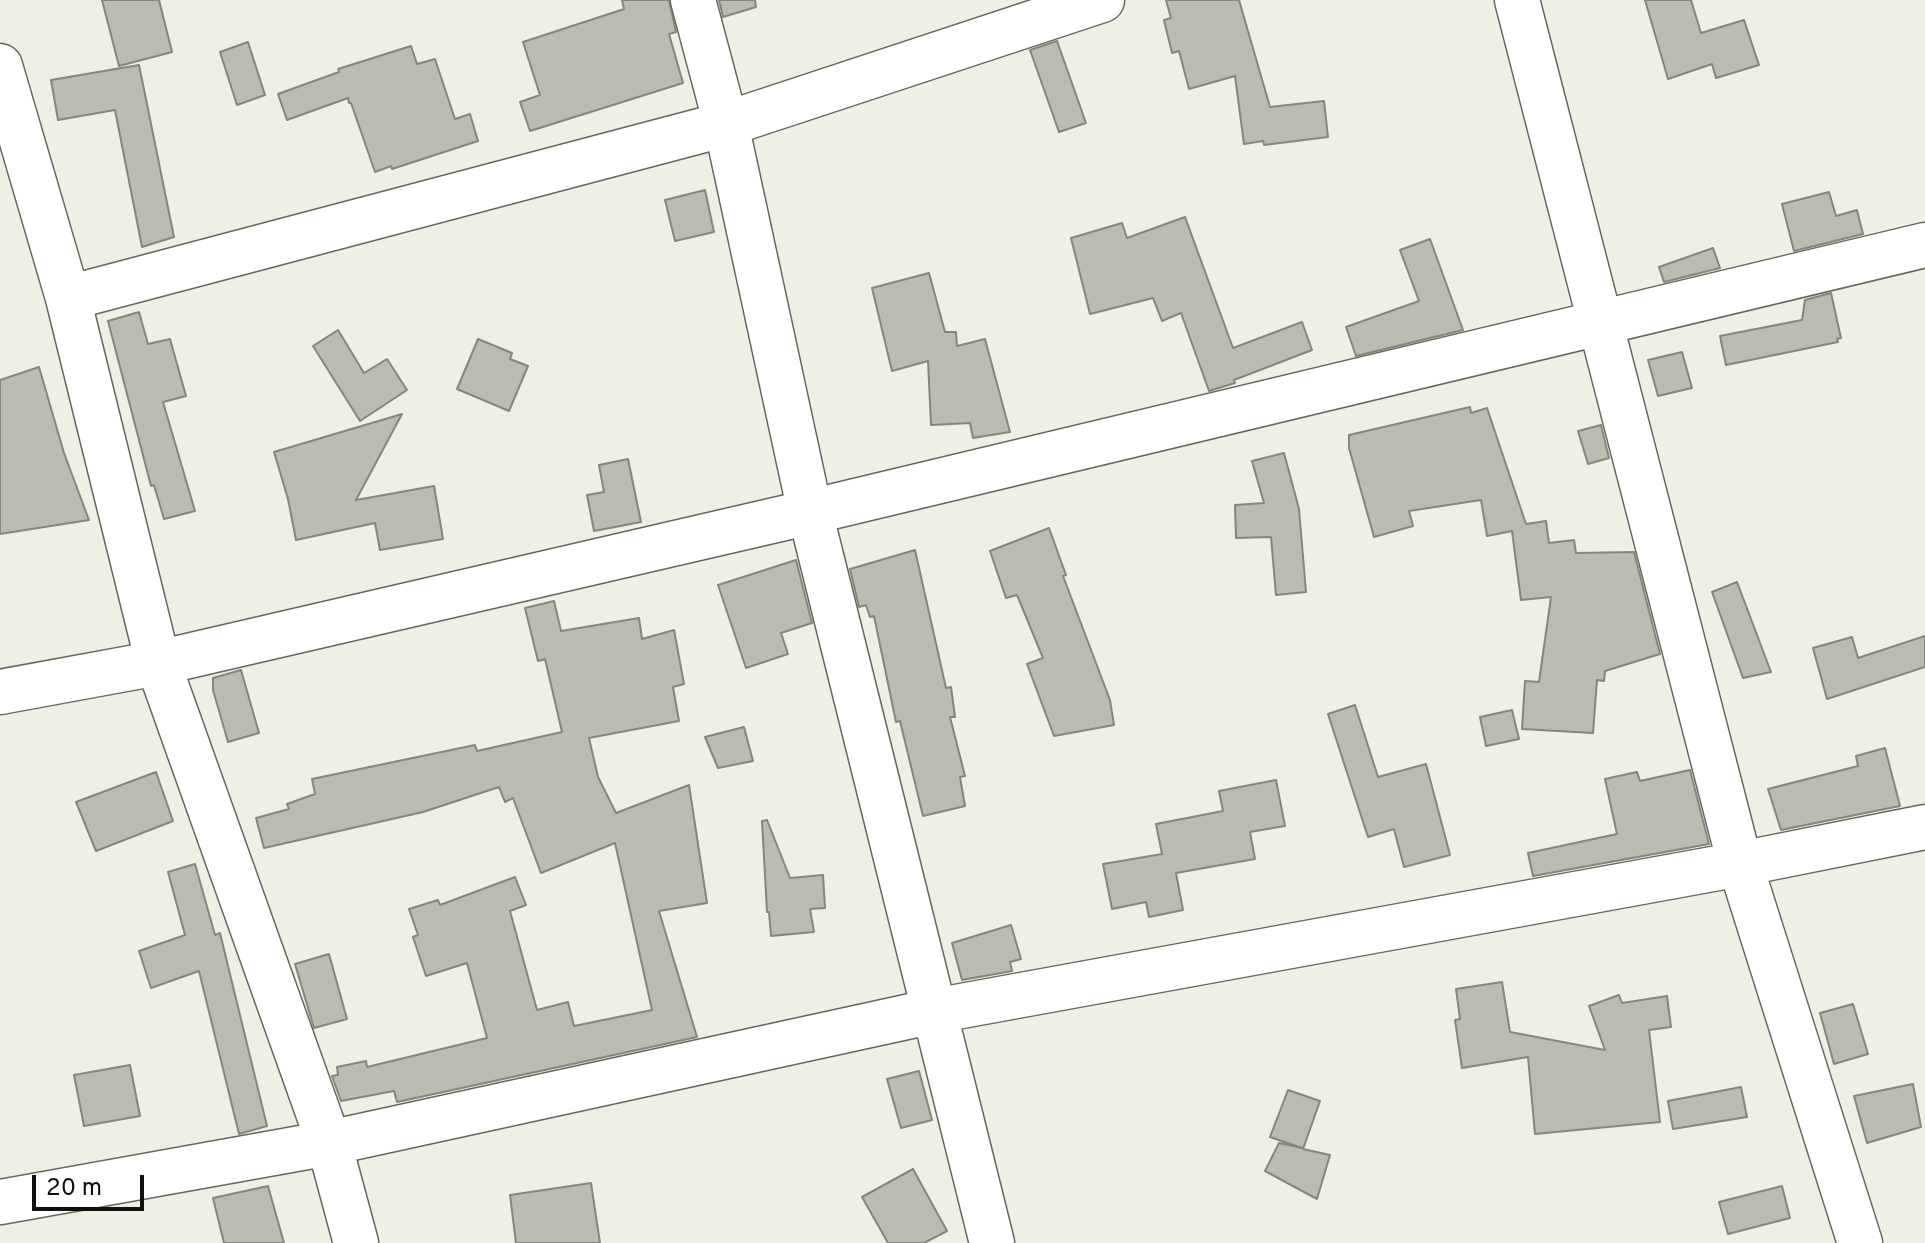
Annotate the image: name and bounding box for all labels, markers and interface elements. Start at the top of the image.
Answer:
scale bar [36,1159,148,1209]
text: 20 m [46,1174,102,1204]

